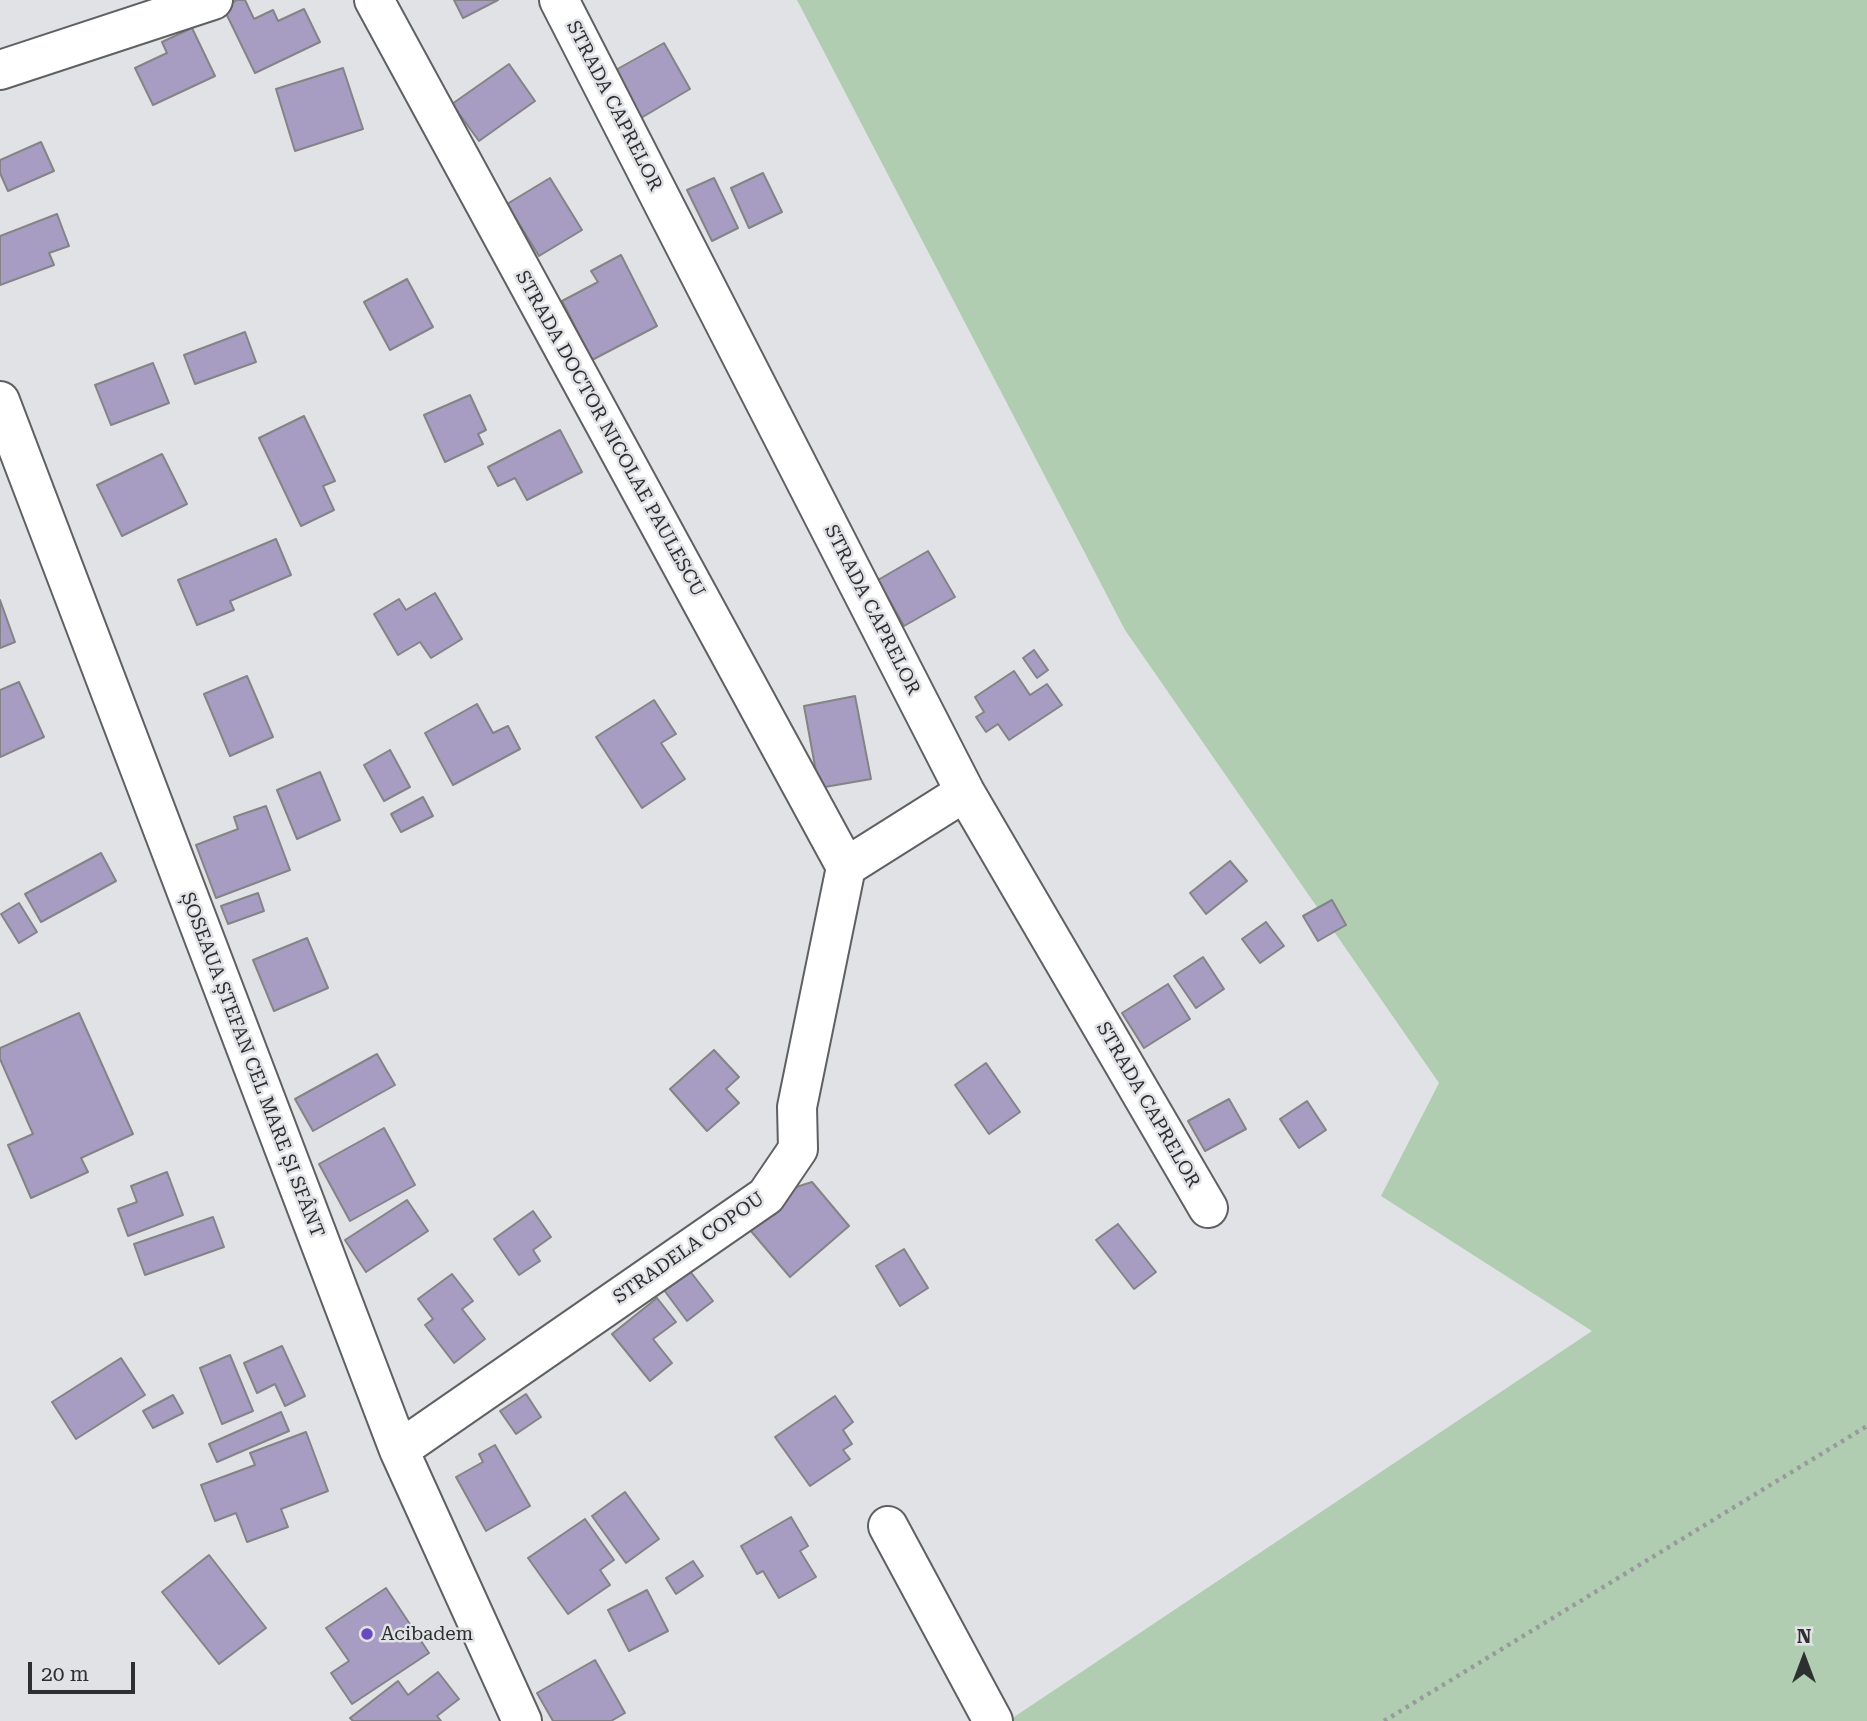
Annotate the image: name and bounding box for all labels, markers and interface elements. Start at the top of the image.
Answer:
street label: STRADA CAPRELOR [561,17,667,195]
street label: STRADA DOCTOR NICOLAE PAULESCU [510,267,710,601]
street label: STRADA CAPRELOR [819,521,925,699]
street label: ȘOSEAUA ȘTEFAN CEL MARE ȘI SFÂNT [175,889,329,1241]
street label: STRADA CAPRELOR [1091,1018,1205,1192]
street label: STRADELA COPOU [609,1187,769,1309]
place label: Acibadem [381,1623,473,1645]
north arrow [1769,1623,1839,1693]
text: N [1797,1625,1811,1648]
marker: Acibadem [359,1626,375,1642]
scale bar [32,1648,138,1692]
text: 20 m [41,1662,89,1686]

